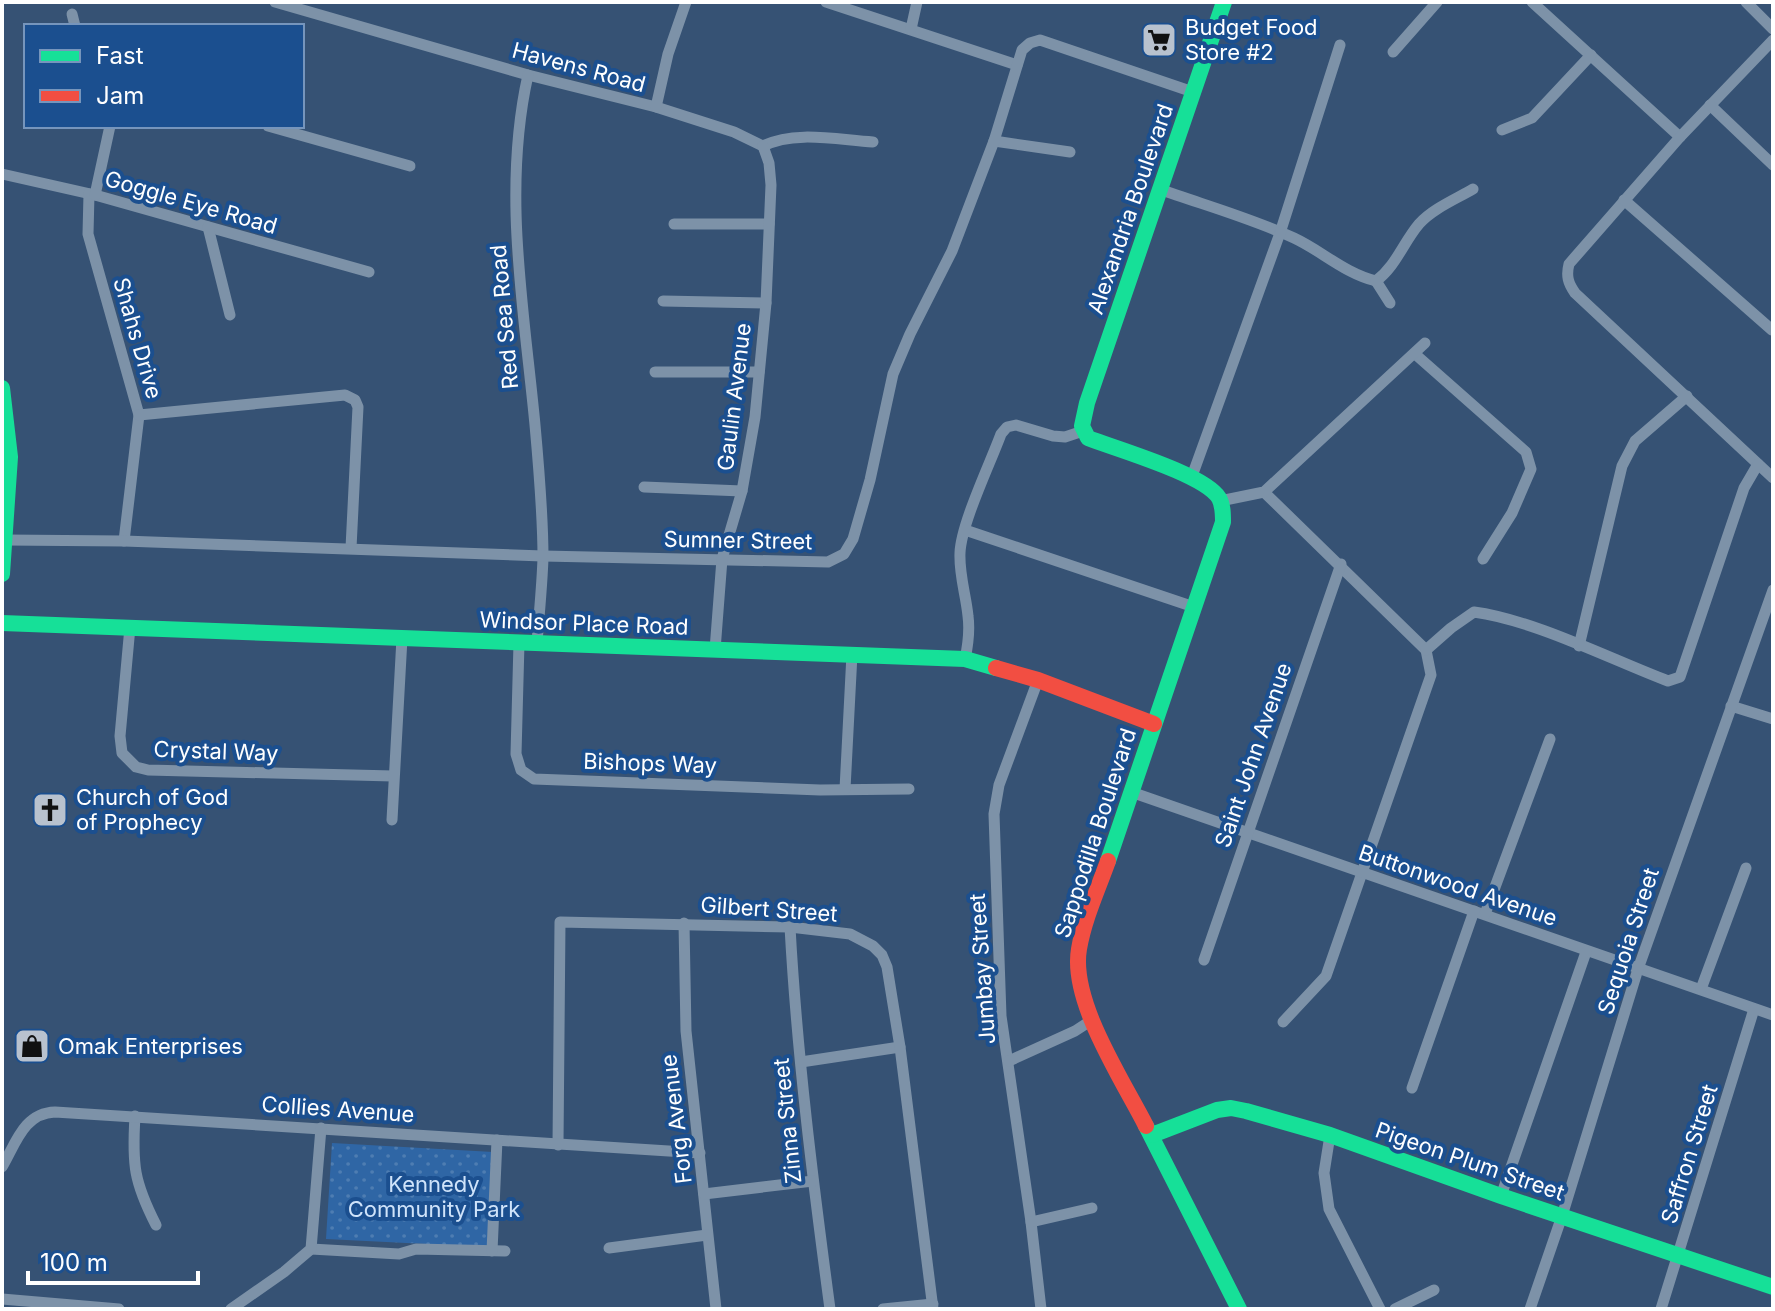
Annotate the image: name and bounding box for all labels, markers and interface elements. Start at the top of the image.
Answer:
place label: Budget Food Store #2 [1185,14,1318,65]
supermarket icon: Budget Food Store #2 [1140,21,1178,59]
legend [24,24,304,128]
street label: Havens Road [509,37,649,97]
text: Fast [96,41,144,70]
text: Jam [96,81,144,110]
street label: Alexandria Boulevard [1082,101,1178,317]
street label: Goggle Eye Road [102,165,280,239]
street label: Red Sea Road [485,244,523,390]
street label: Shahs Drive [108,274,168,402]
street label: Gaulin Avenue [712,322,756,472]
street label: Sumner Street [663,526,813,554]
street label: Windsor Place Road [479,606,689,640]
street label: Saint John Avenue [1209,659,1297,851]
street label: Sappodilla Boulevard [1049,725,1141,941]
street label: Crystal Way [153,736,279,766]
street label: Bishops Way [583,748,717,778]
place label: Church of God of Prophecy [76,784,228,835]
church icon: Church of God of Prophecy [31,791,69,829]
street label: Buttonwood Avenue [1355,839,1561,931]
street label: Sequoia Street [1592,864,1664,1018]
street label: Gilbert Street [700,891,838,927]
street label: Jumbay Street [964,893,1000,1045]
shop icon: Omak Enterprises [13,1027,51,1065]
place label: Omak Enterprises [58,1033,243,1059]
street label: Forg Avenue [655,1053,697,1185]
street label: Zinna Street [767,1057,807,1185]
street label: Saffron Street [1655,1081,1723,1227]
street label: Collies Avenue [261,1091,415,1127]
street label: Pigeon Plum Street [1372,1116,1568,1206]
park label: Kennedy Community Park [348,1171,520,1222]
scale bar [28,1235,198,1285]
text: 100 m [40,1248,108,1277]

